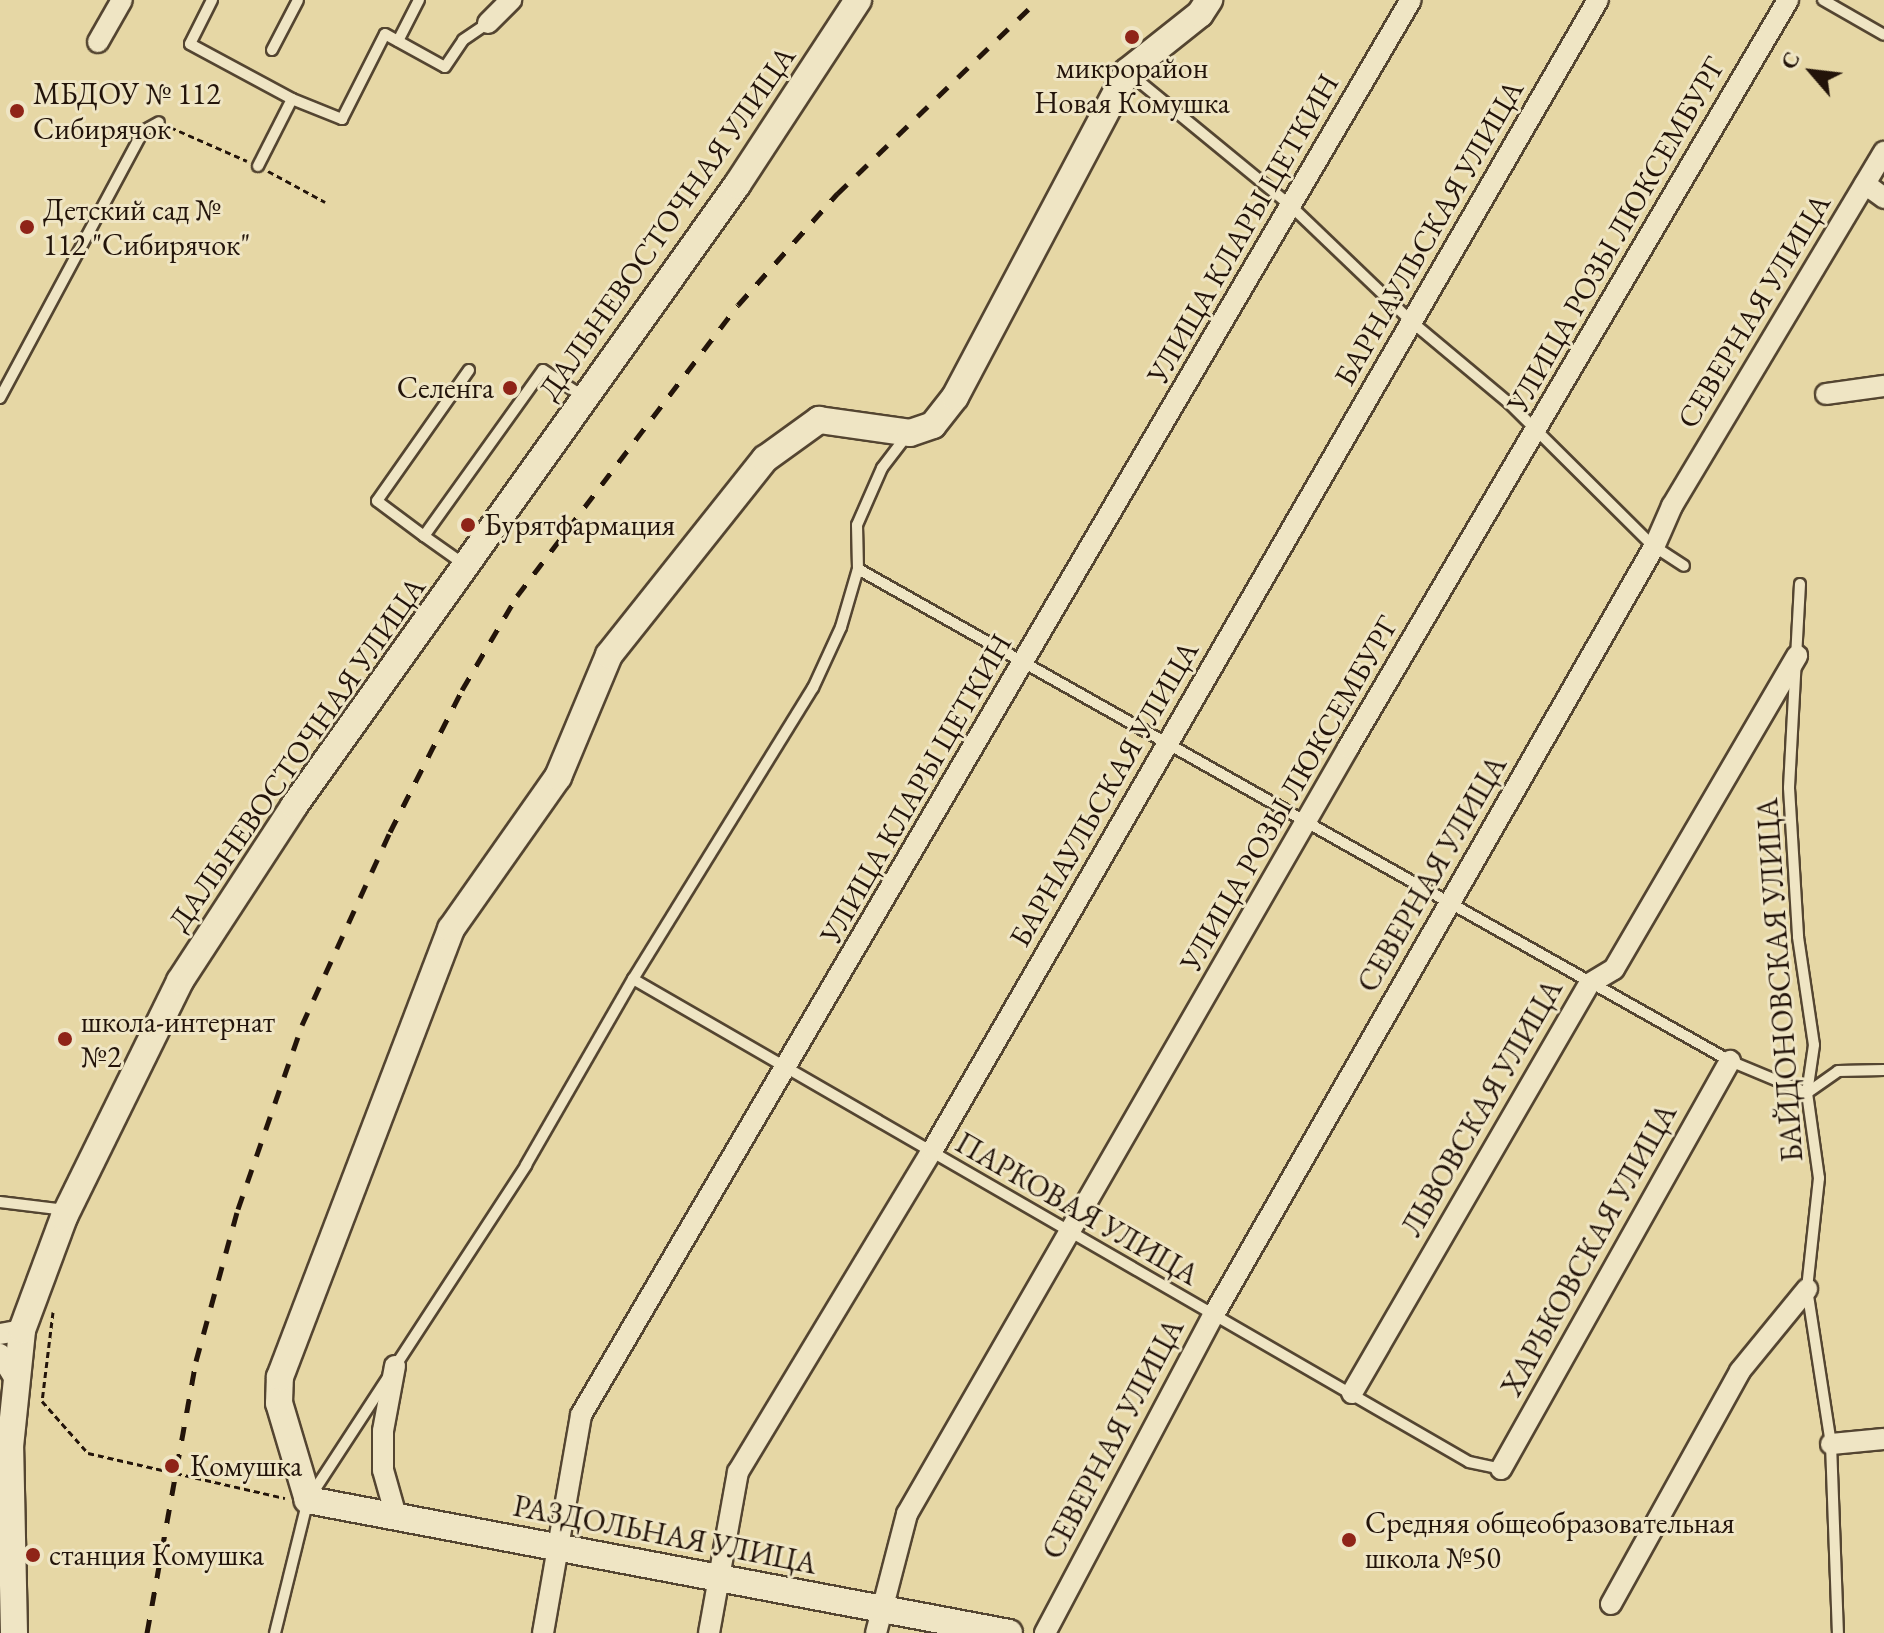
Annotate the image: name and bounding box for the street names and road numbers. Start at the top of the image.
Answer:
street label: ДАЛЬНЕВОСТОЧНАЯ УЛИЦА [531,39,803,407]
street label: УЛИЦА РОЗЫ ЛЮКСЕМБУРГ [1499,51,1733,419]
street label: УЛИЦА КЛАРЫ ЦЕТКИН [1139,68,1347,390]
street label: БАРНАУЛЬСКАЯ УЛИЦА [1327,74,1531,392]
street label: СЕВЕРНАЯ УЛИЦА [1670,187,1838,435]
street label: ДАЛЬНЕВОСТОЧНАЯ УЛИЦА [161,570,433,938]
street label: УЛИЦА РОЗЫ ЛЮКСЕМБУРГ [1172,610,1406,978]
street label: УЛИЦА КЛАРЫ ЦЕТКИН [812,628,1020,950]
street label: БАРНАУЛЬСКАЯ УЛИЦА [1002,635,1206,953]
street label: СЕВЕРНАЯ УЛИЦА [1350,749,1514,999]
street label: БАЙДОНОВСКАЯ УЛИЦА [1749,797,1811,1163]
street label: ЛЬВОВСКАЯ УЛИЦА [1394,973,1570,1243]
street label: ХАРЬКОВСКАЯ УЛИЦА [1494,1098,1684,1402]
street label: ПАРКОВАЯ УЛИЦА [949,1125,1205,1293]
street label: СЕВЕРНАЯ УЛИЦА [1034,1313,1192,1565]
street label: РАЗДОЛЬНАЯ УЛИЦА [510,1488,820,1582]

